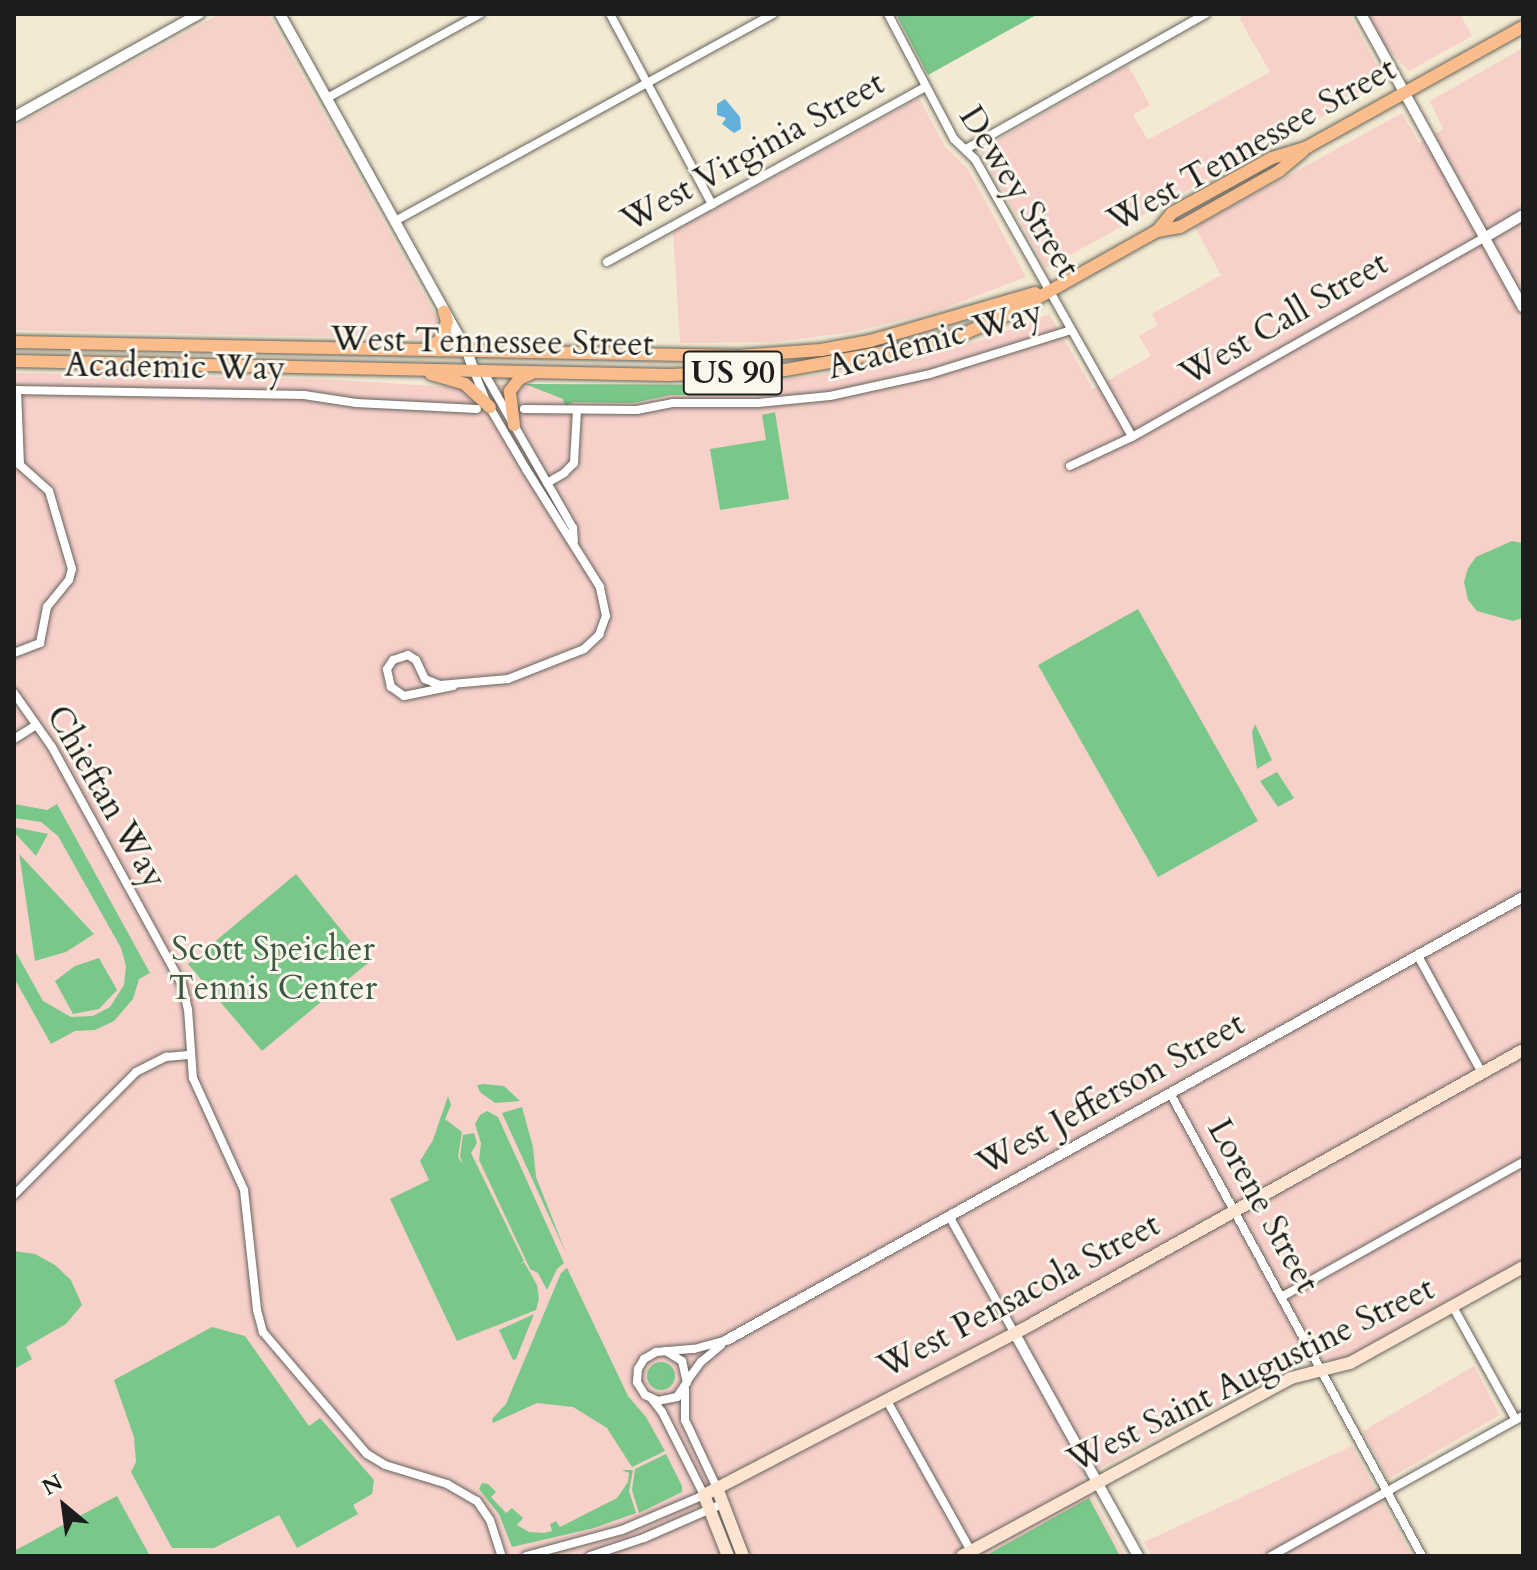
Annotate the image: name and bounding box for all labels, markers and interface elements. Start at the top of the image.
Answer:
street label: West Tennessee Street [1101,49,1403,241]
street label: West Virginia Street [614,63,892,241]
street label: Dewey Street [950,99,1088,285]
street label: West Call Street [1173,243,1395,395]
street label: Academic Way [823,292,1047,388]
street label: West Tennessee Street [330,319,654,365]
street label: Academic Way [64,345,286,389]
road number: US 90 [681,345,785,401]
street label: Chieftan Way [37,698,175,896]
park label: Scott Speicher Tennis Center [169,929,377,1008]
street label: West Jefferson Street [970,1004,1252,1184]
street label: Lorene Street [1199,1112,1327,1300]
street label: West Pensacola Street [871,1204,1167,1388]
street label: West Saint Augustine Street [1061,1268,1441,1482]
north arrow [24,1466,104,1546]
text: N [37,1467,68,1503]

